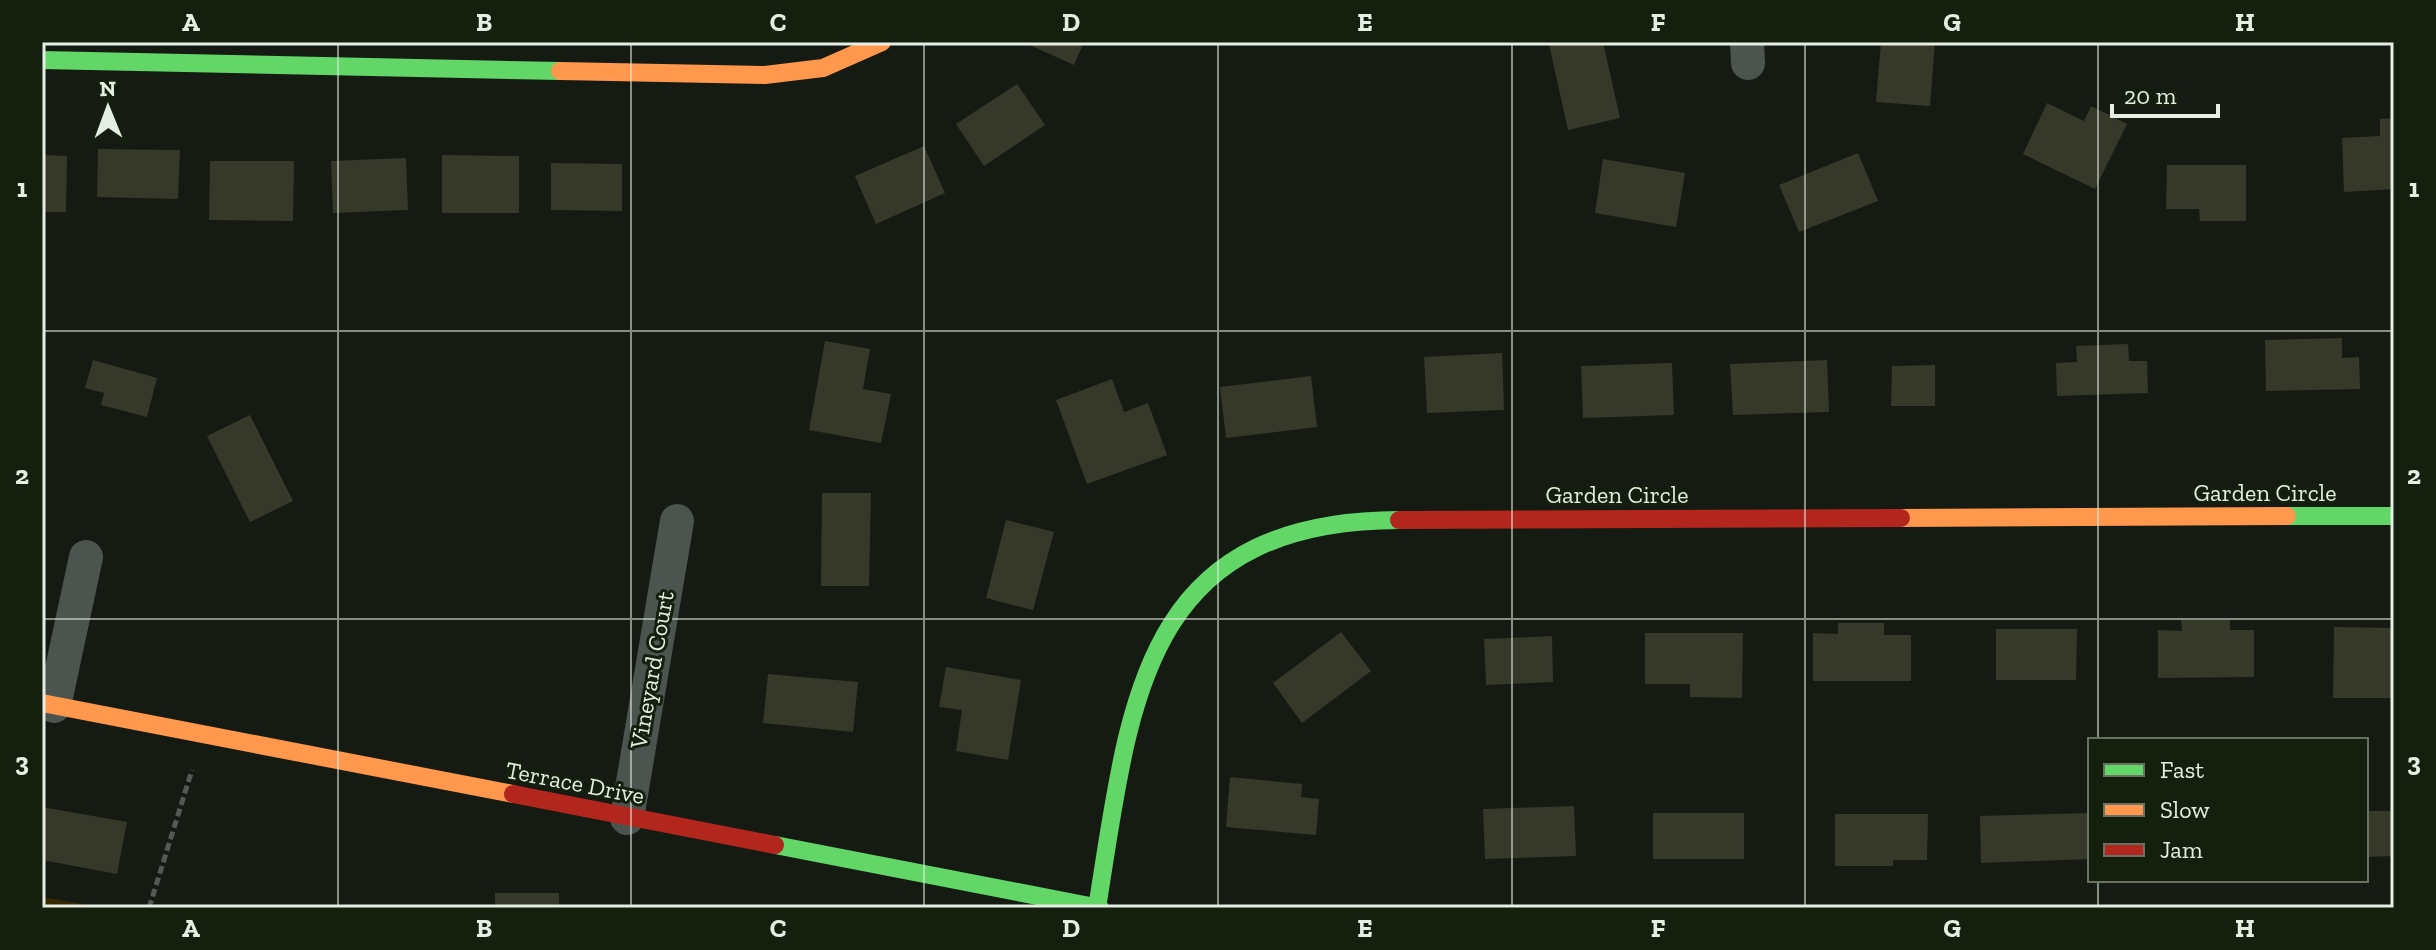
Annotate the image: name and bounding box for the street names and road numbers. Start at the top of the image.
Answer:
street label: Garden Circle [2194,478,2336,507]
street label: Garden Circle [1546,480,1688,509]
street label: Vineyard Court [623,589,680,752]
street label: Terrace Drive [503,755,647,810]

